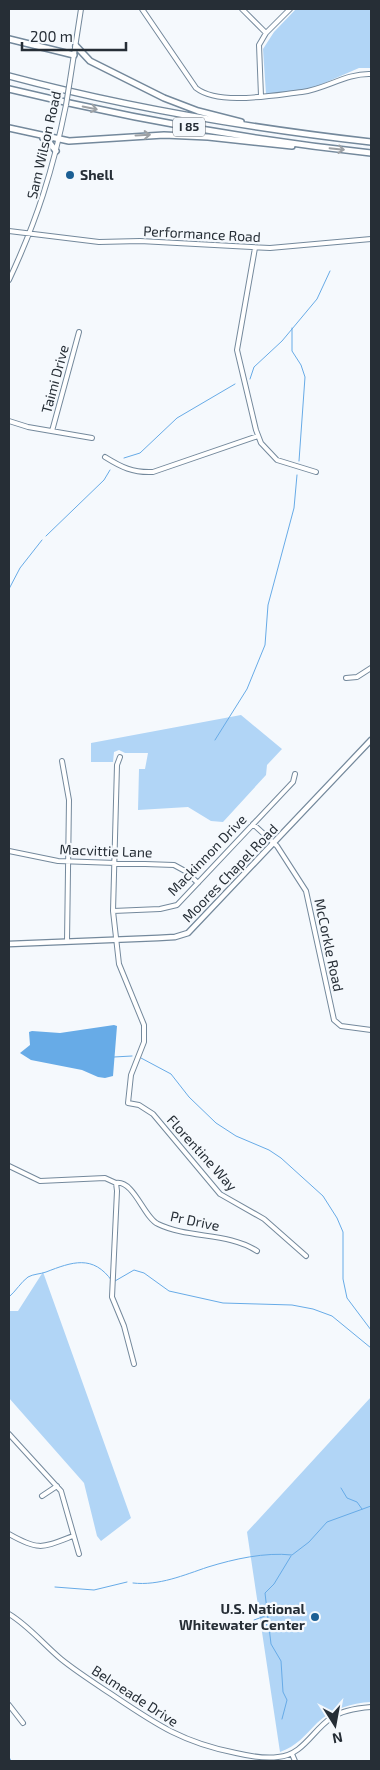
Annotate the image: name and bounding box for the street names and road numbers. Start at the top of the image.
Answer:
street label: Sam Wilson Road [23,89,64,200]
road number: I 85 [173,118,205,136]
street label: Performance Road [143,222,261,245]
street label: Taimi Drive [37,343,72,415]
street label: Mackinnon Drive [164,811,250,899]
street label: Moores Chapel Road [178,820,281,925]
street label: Macvittie Lane [59,840,153,861]
street label: McCorkle Road [311,897,348,993]
street label: Florentine Way [164,1111,241,1195]
street label: Pr Drive [169,1207,221,1234]
street label: Belmeade Drive [89,1661,182,1730]

